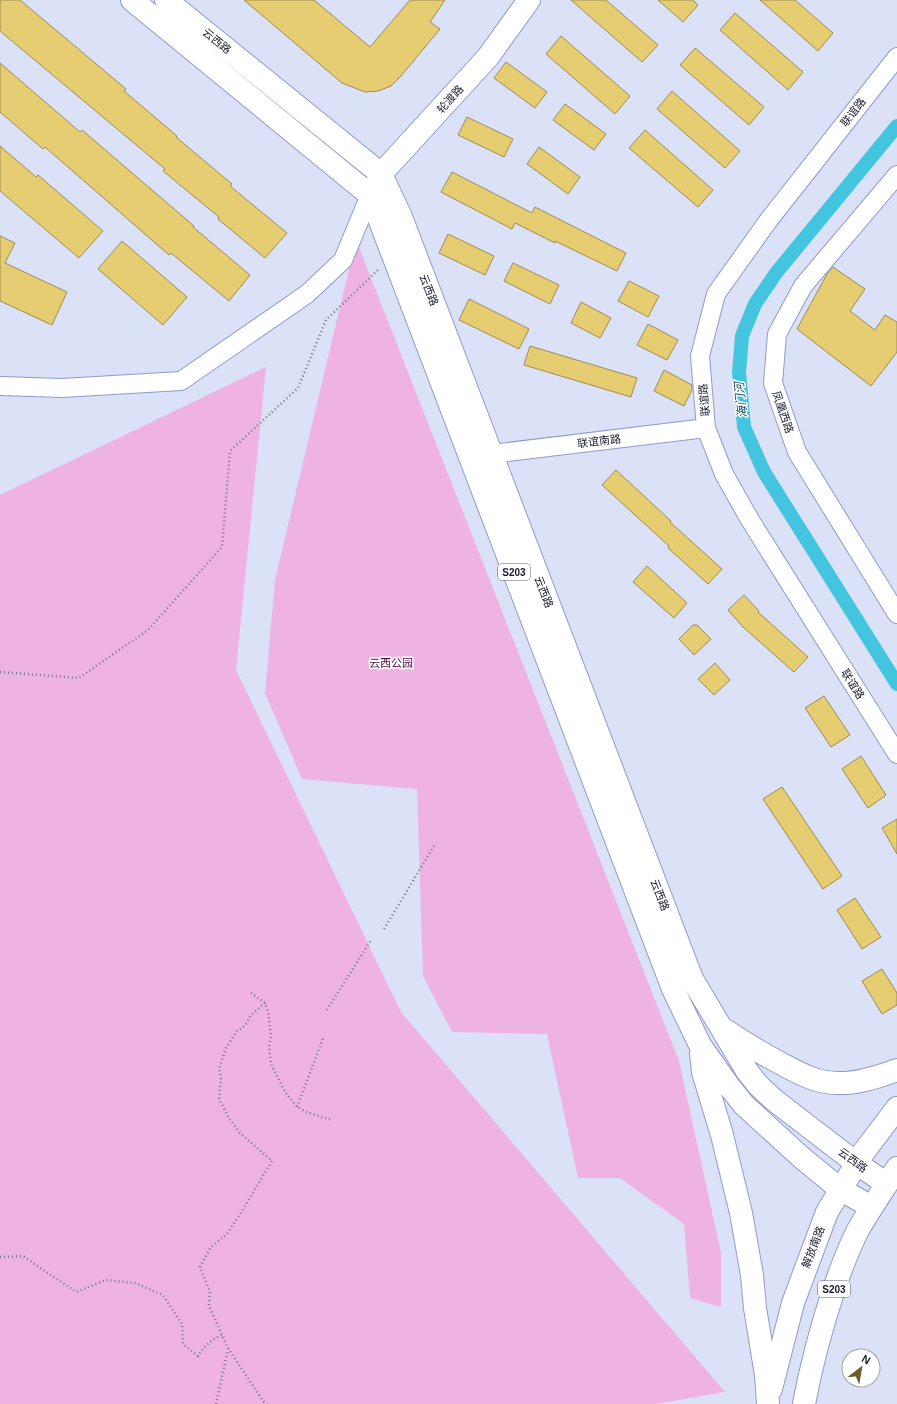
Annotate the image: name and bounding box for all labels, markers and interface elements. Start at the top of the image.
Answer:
street label: 云西路 [200,26,234,56]
street label: 轮渡路 [435,83,465,115]
street label: 联谊路 [838,95,868,129]
street label: 云西路 [417,272,441,308]
water label: 海门河 [732,379,750,419]
street label: 联谊路 [697,383,711,417]
street label: 凤凰西路 [770,389,796,435]
street label: 联谊南路 [576,432,622,450]
road number: S203 [498,564,530,580]
street label: 云西路 [532,574,556,610]
park label: 云西公园 [369,657,413,669]
street label: 联谊路 [839,667,867,701]
street label: 云西路 [648,877,672,913]
street label: 云西路 [836,1145,870,1175]
street label: 解放南路 [800,1224,826,1270]
road number: S203 [818,1281,850,1297]
north arrow [841,1348,881,1388]
text: N [860,1352,873,1367]

